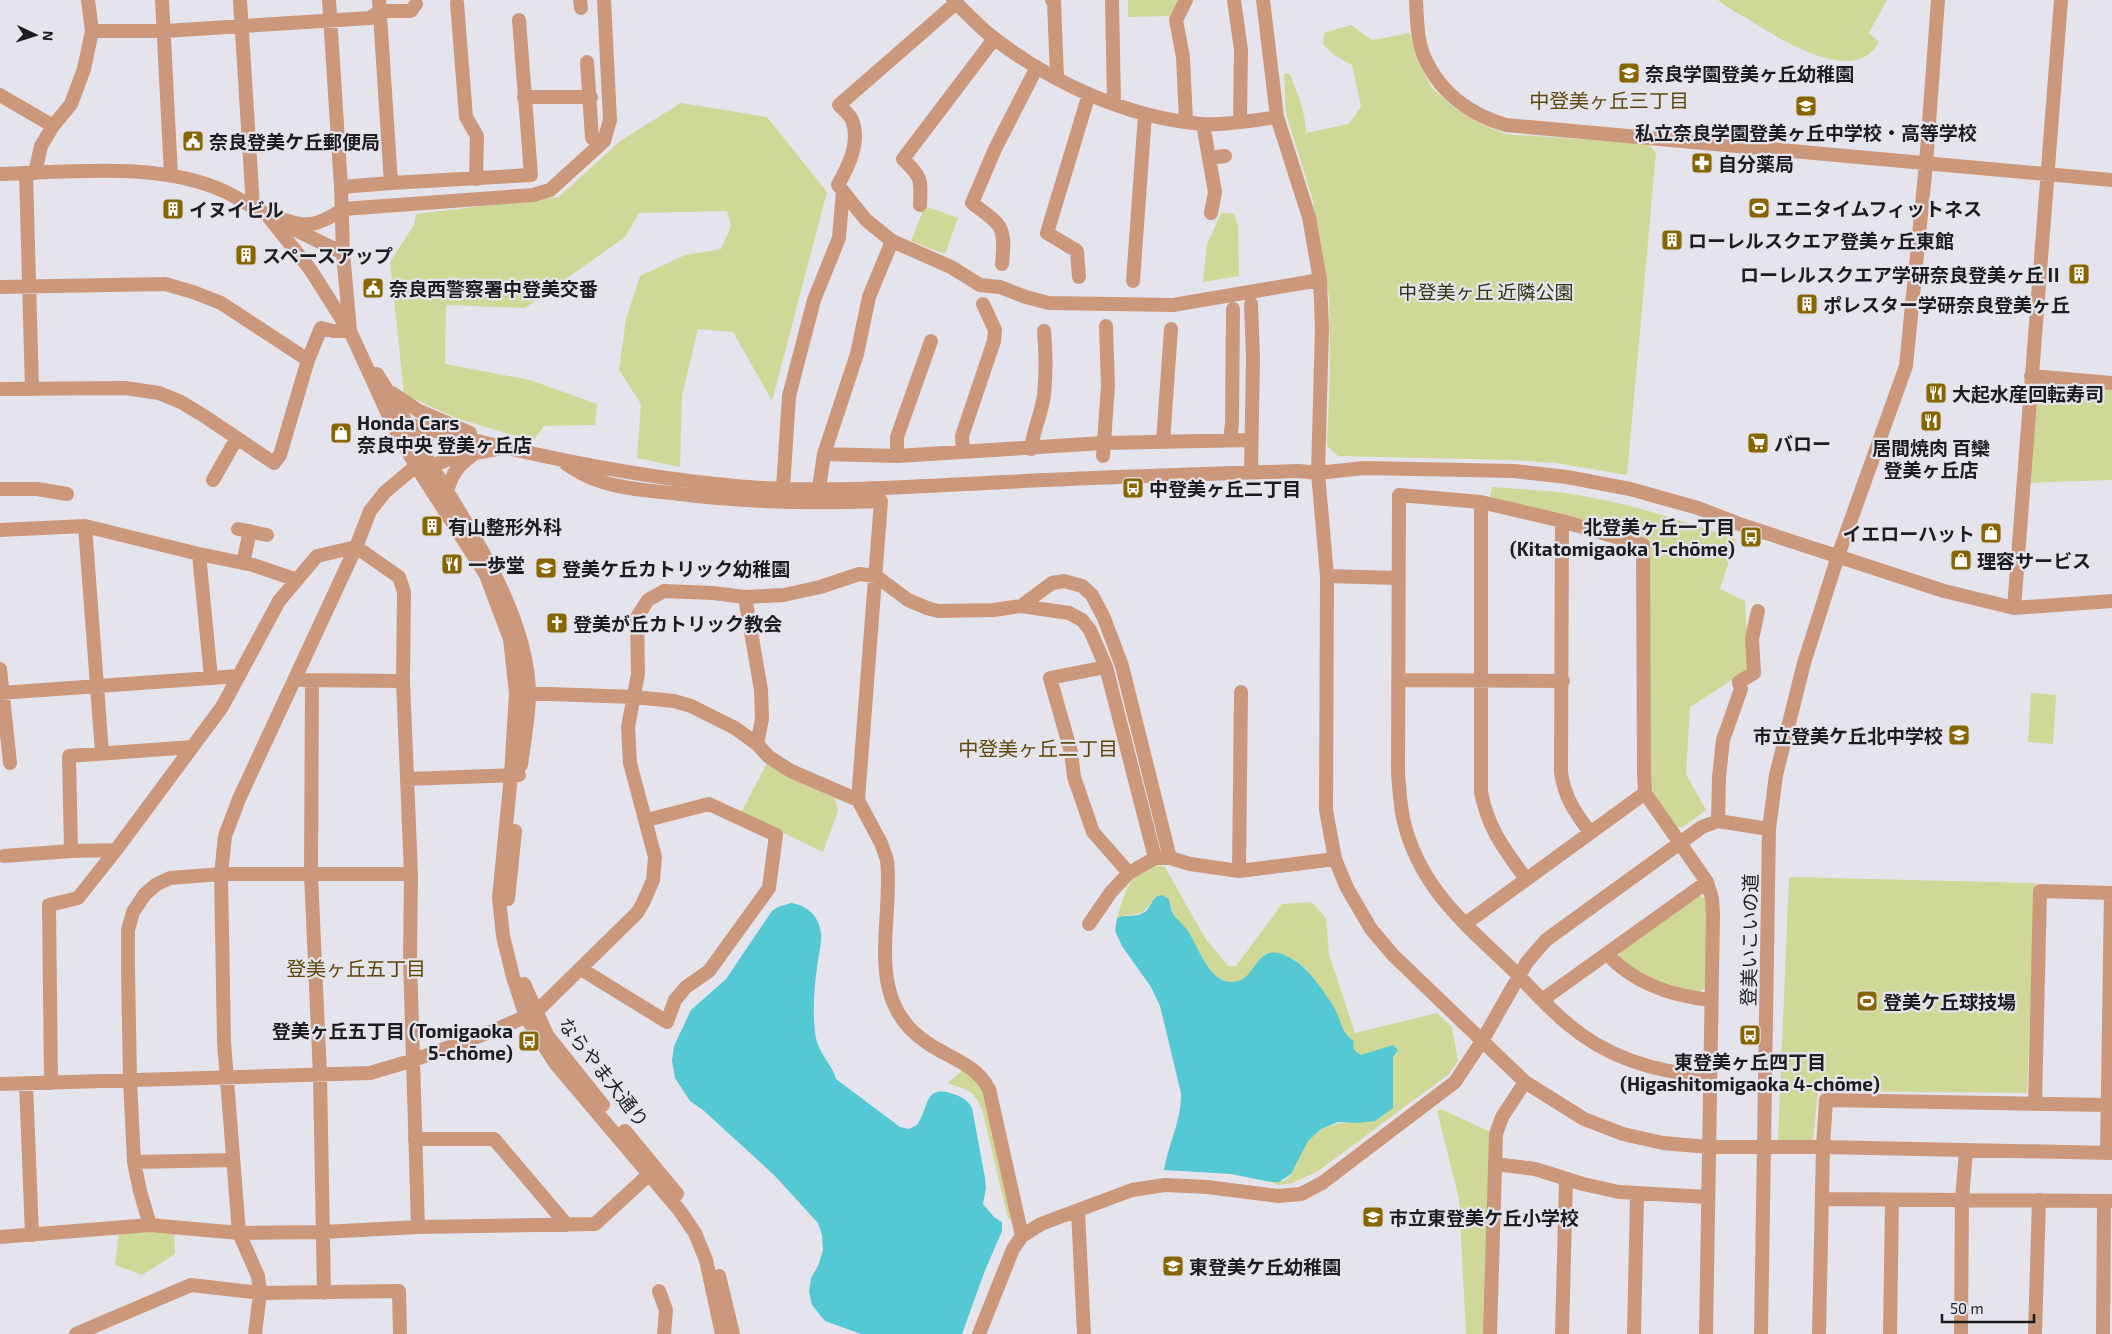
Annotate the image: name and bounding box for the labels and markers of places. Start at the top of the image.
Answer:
school or university icon: 奈良学園登美ヶ丘幼稚園 [1617,61,1641,85]
place label: 奈良学園登美ヶ丘幼稚園 [1645,62,1854,85]
school or university icon: 私立奈良学園登美ヶ丘中学校・高等学校 [1794,94,1818,118]
place label: 私立奈良学園登美ヶ丘中学校・高等学校 [1635,121,1977,144]
public building icon: 奈良登美ケ丘郵便局 [181,129,205,153]
place label: 奈良登美ケ丘郵便局 [209,130,380,153]
pharmacy icon: 自分薬局 [1690,151,1714,175]
place label: 自分薬局 [1718,152,1794,175]
sports icon: エニタイムフィットネス [1747,196,1771,220]
building icon: イヌイビル [161,197,185,221]
place label: エニタイムフィットネス [1775,197,1982,220]
place label: イヌイビル [189,198,284,221]
building icon: ローレルスクエア登美ヶ丘東館 [1660,228,1684,252]
place label: ローレルスクエア登美ヶ丘東館 [1688,229,1954,252]
building icon: スペースアップ [234,243,258,267]
place label: スペースアップ [262,244,393,267]
building icon: ローレルスクエア学研奈良登美ヶ丘Ⅱ [2067,262,2091,286]
place label: ローレルスクエア学研奈良登美ヶ丘Ⅱ [1740,263,2063,286]
public building icon: 奈良西警察署中登美交番 [361,276,385,300]
place label: 奈良西警察署中登美交番 [389,277,598,300]
building icon: ポレスター学研奈良登美ヶ丘 [1795,292,1819,316]
place label: ポレスター学研奈良登美ヶ丘 [1823,293,2070,316]
restaurant icon: 大起水産回転寿司 [1924,381,1948,405]
place label: 大起水産回転寿司 [1952,382,2104,405]
restaurant icon: 居間焼肉 百欒 登美ヶ丘店 [1919,409,1943,433]
place label: Honda Cars 奈良中央 登美ヶ丘店 [357,411,532,456]
shop icon: Honda Cars 奈良中央 登美ヶ丘店 [329,421,353,445]
supermarket icon: バロー [1746,431,1770,455]
place label: バロー [1774,432,1831,455]
place label: 居間焼肉 百欒 登美ヶ丘店 [1872,436,1990,481]
bus stop icon: 中登美ヶ丘二丁目 [1121,476,1145,500]
place label: 中登美ヶ丘二丁目 [1149,477,1301,500]
building icon: 有山整形外科 [420,514,444,538]
place label: 有山整形外科 [448,515,562,538]
place label: 北登美ヶ丘一丁目 (Kitatomigaoka 1-chōme) [1510,515,1735,560]
shop icon: イエローハット [1979,521,2003,545]
place label: イエローハット [1843,522,1975,545]
bus stop icon: 北登美ヶ丘一丁目 (Kitatomigaoka 1-chōme) [1739,525,1763,549]
shop icon: 理容サービス [1949,548,1973,572]
place label: 理容サービス [1977,549,2091,572]
restaurant icon: 一歩堂 [440,552,464,576]
place label: 一歩堂 [468,553,525,576]
school or university icon: 登美ケ丘カトリック幼稚園 [534,556,558,580]
place label: 登美ケ丘カトリック幼稚園 [562,557,790,580]
church icon: 登美が丘カトリック教会 [545,611,569,635]
place label: 登美が丘カトリック教会 [573,612,782,635]
school or university icon: 市立登美ケ丘北中学校 [1947,723,1971,747]
place label: 市立登美ケ丘北中学校 [1753,724,1943,747]
sports icon: 登美ケ丘球技場 [1855,989,1879,1013]
place label: 登美ケ丘球技場 [1883,990,2016,1013]
place label: 登美ヶ丘五丁目 (Tomigaoka 5-chōme) [272,1019,513,1064]
bus stop icon: 東登美ヶ丘四丁目 (Higashitomigaoka 4-chōme) [1738,1023,1762,1047]
bus stop icon: 登美ヶ丘五丁目 (Tomigaoka 5-chōme) [517,1029,541,1053]
place label: 東登美ヶ丘四丁目 (Higashitomigaoka 4-chōme) [1620,1050,1880,1095]
school or university icon: 市立東登美ケ丘小学校 [1361,1205,1385,1229]
place label: 市立東登美ケ丘小学校 [1389,1206,1579,1229]
school or university icon: 東登美ケ丘幼稚園 [1161,1254,1185,1278]
place label: 東登美ケ丘幼稚園 [1189,1255,1341,1278]

